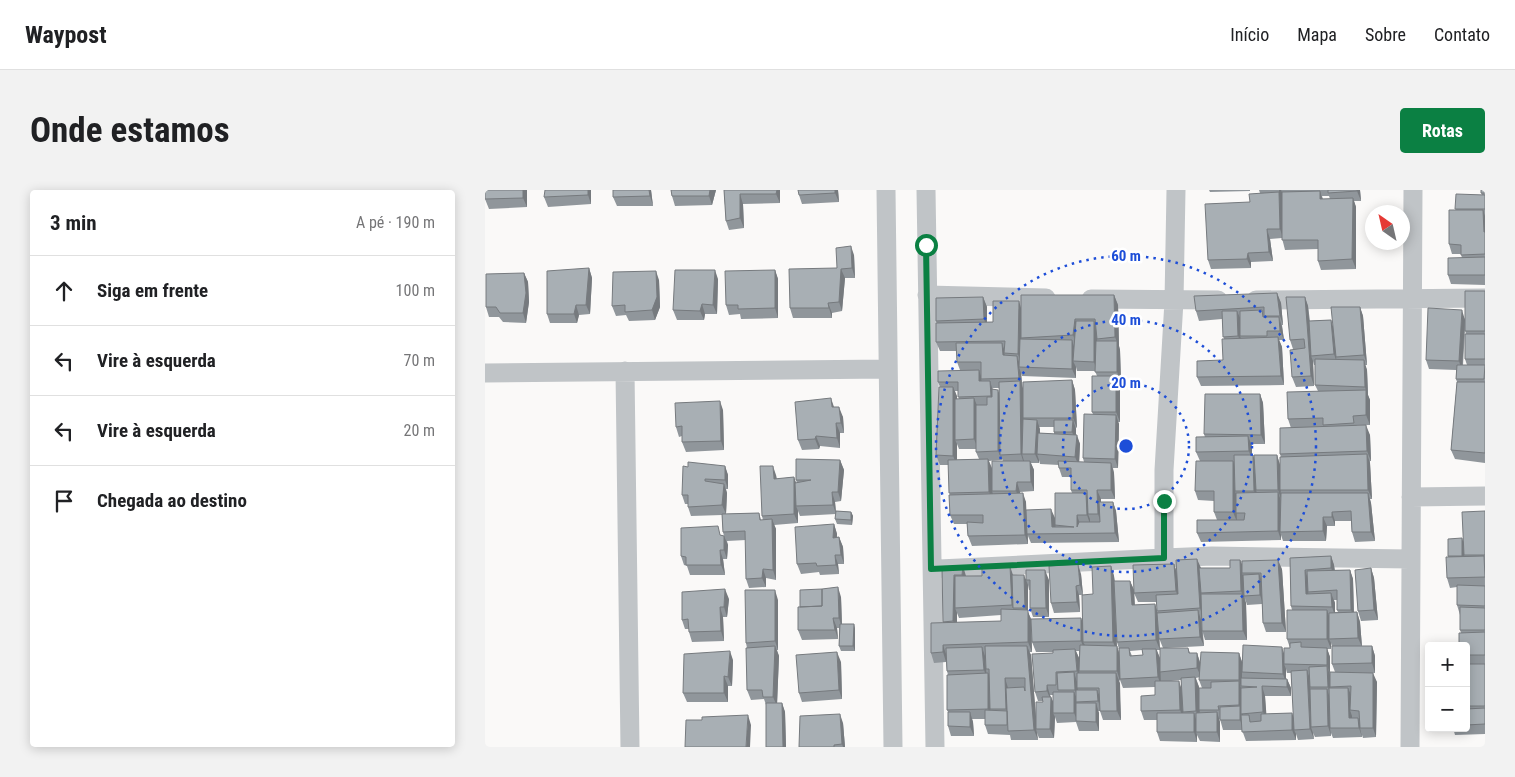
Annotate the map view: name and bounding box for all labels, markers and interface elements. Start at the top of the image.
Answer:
text: Waypost [25,21,107,49]
text: Início [1230,24,1269,45]
text: Mapa [1297,24,1337,45]
text: Sobre [1365,24,1406,45]
text: Contato [1434,24,1490,45]
button: Rotas [1400,108,1485,153]
text: Onde estamos [30,110,230,151]
north arrow [1365,205,1410,250]
text: 3 min [50,211,97,235]
text: A pé · 190 m [356,213,435,232]
route start [915,234,938,257]
text: 60 m [1111,247,1141,265]
icon: ahead [50,277,78,305]
text: Siga em frente [97,279,208,302]
text: 100 m [396,281,435,300]
text: 40 m [1111,311,1141,329]
icon: left [50,347,78,375]
text: Vire à esquerda [97,349,216,372]
text: 70 m [403,351,435,370]
text: 20 m [1111,374,1141,392]
icon: left [50,417,78,445]
text: Vire à esquerda [97,419,216,442]
text: 20 m [403,421,435,440]
centre of rings [1117,437,1135,455]
icon: arrive [50,487,78,515]
text: Chegada ao destino [97,489,247,512]
route end [1153,490,1176,513]
map controls [1425,642,1470,732]
button: + [1425,642,1470,687]
button: − [1425,687,1470,732]

